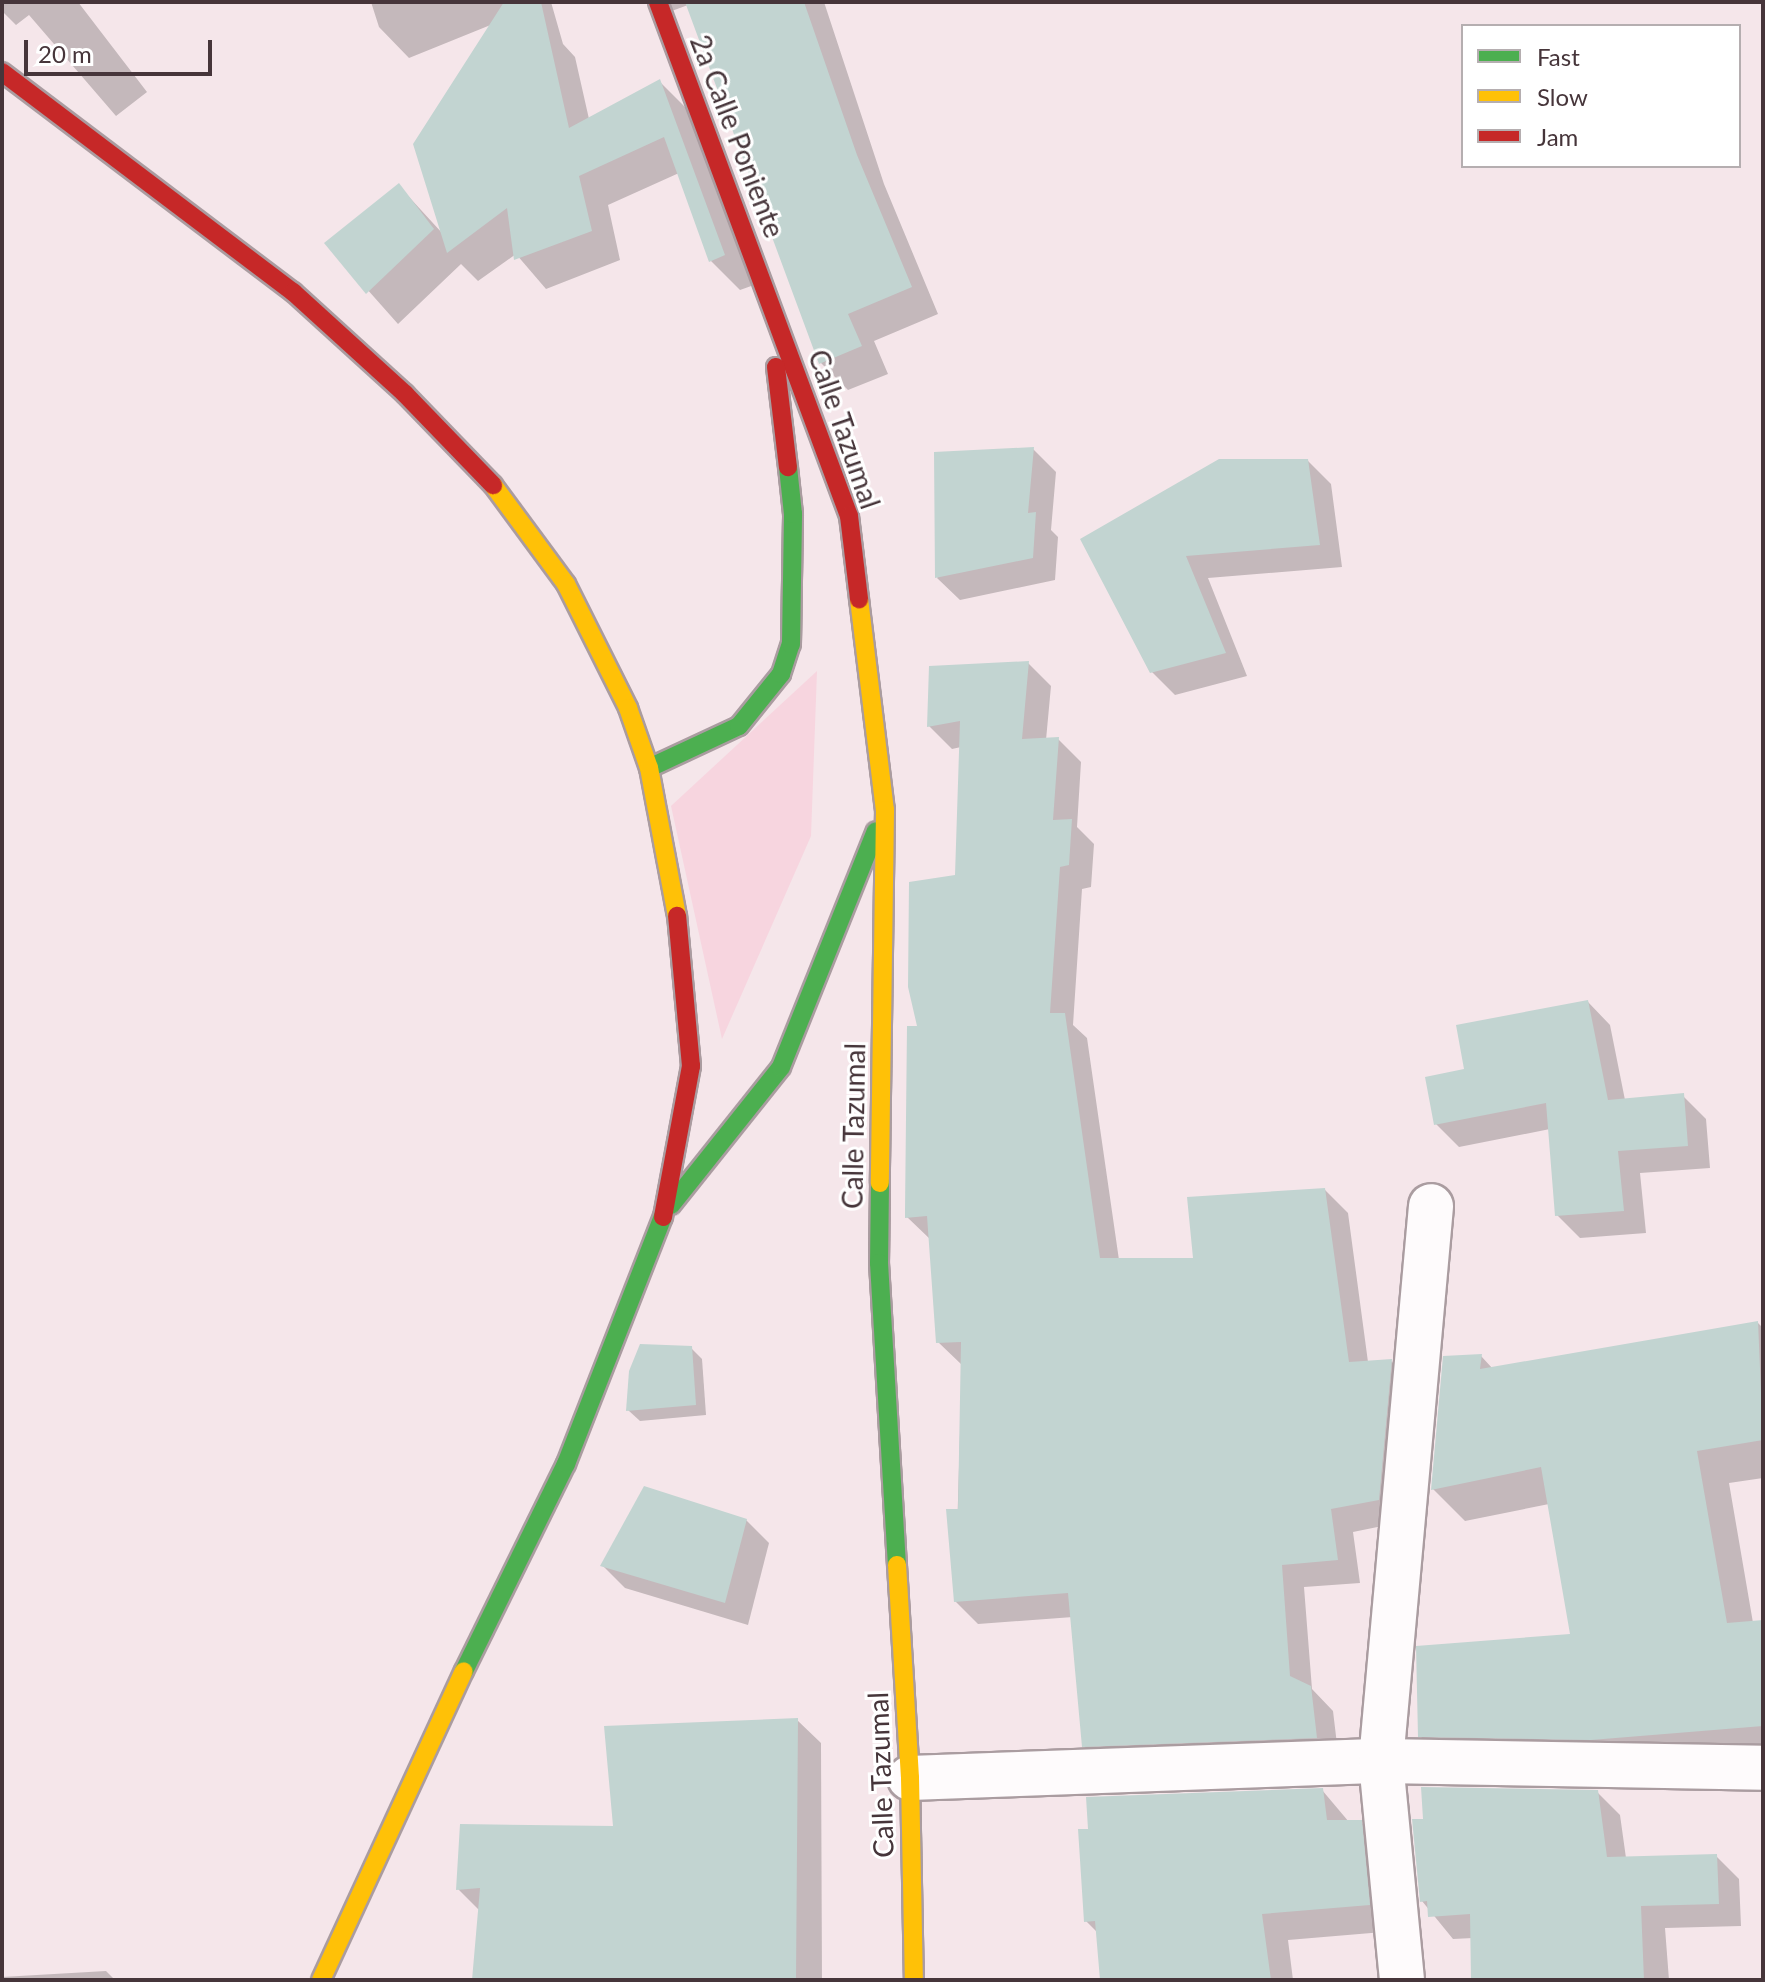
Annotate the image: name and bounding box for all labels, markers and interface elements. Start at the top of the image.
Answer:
scale bar [28,24,216,74]
legend [1461,24,1741,168]
street label: 2a Calle Poniente [684,30,792,242]
text: 20 m [38,39,92,68]
text: Fast [1537,42,1580,71]
text: Slow [1537,82,1588,111]
text: Jam [1537,122,1578,151]
street label: Calle Tazumal [802,345,888,513]
street label: Calle Tazumal [835,1042,871,1210]
street label: Calle Tazumal [860,1691,900,1859]

